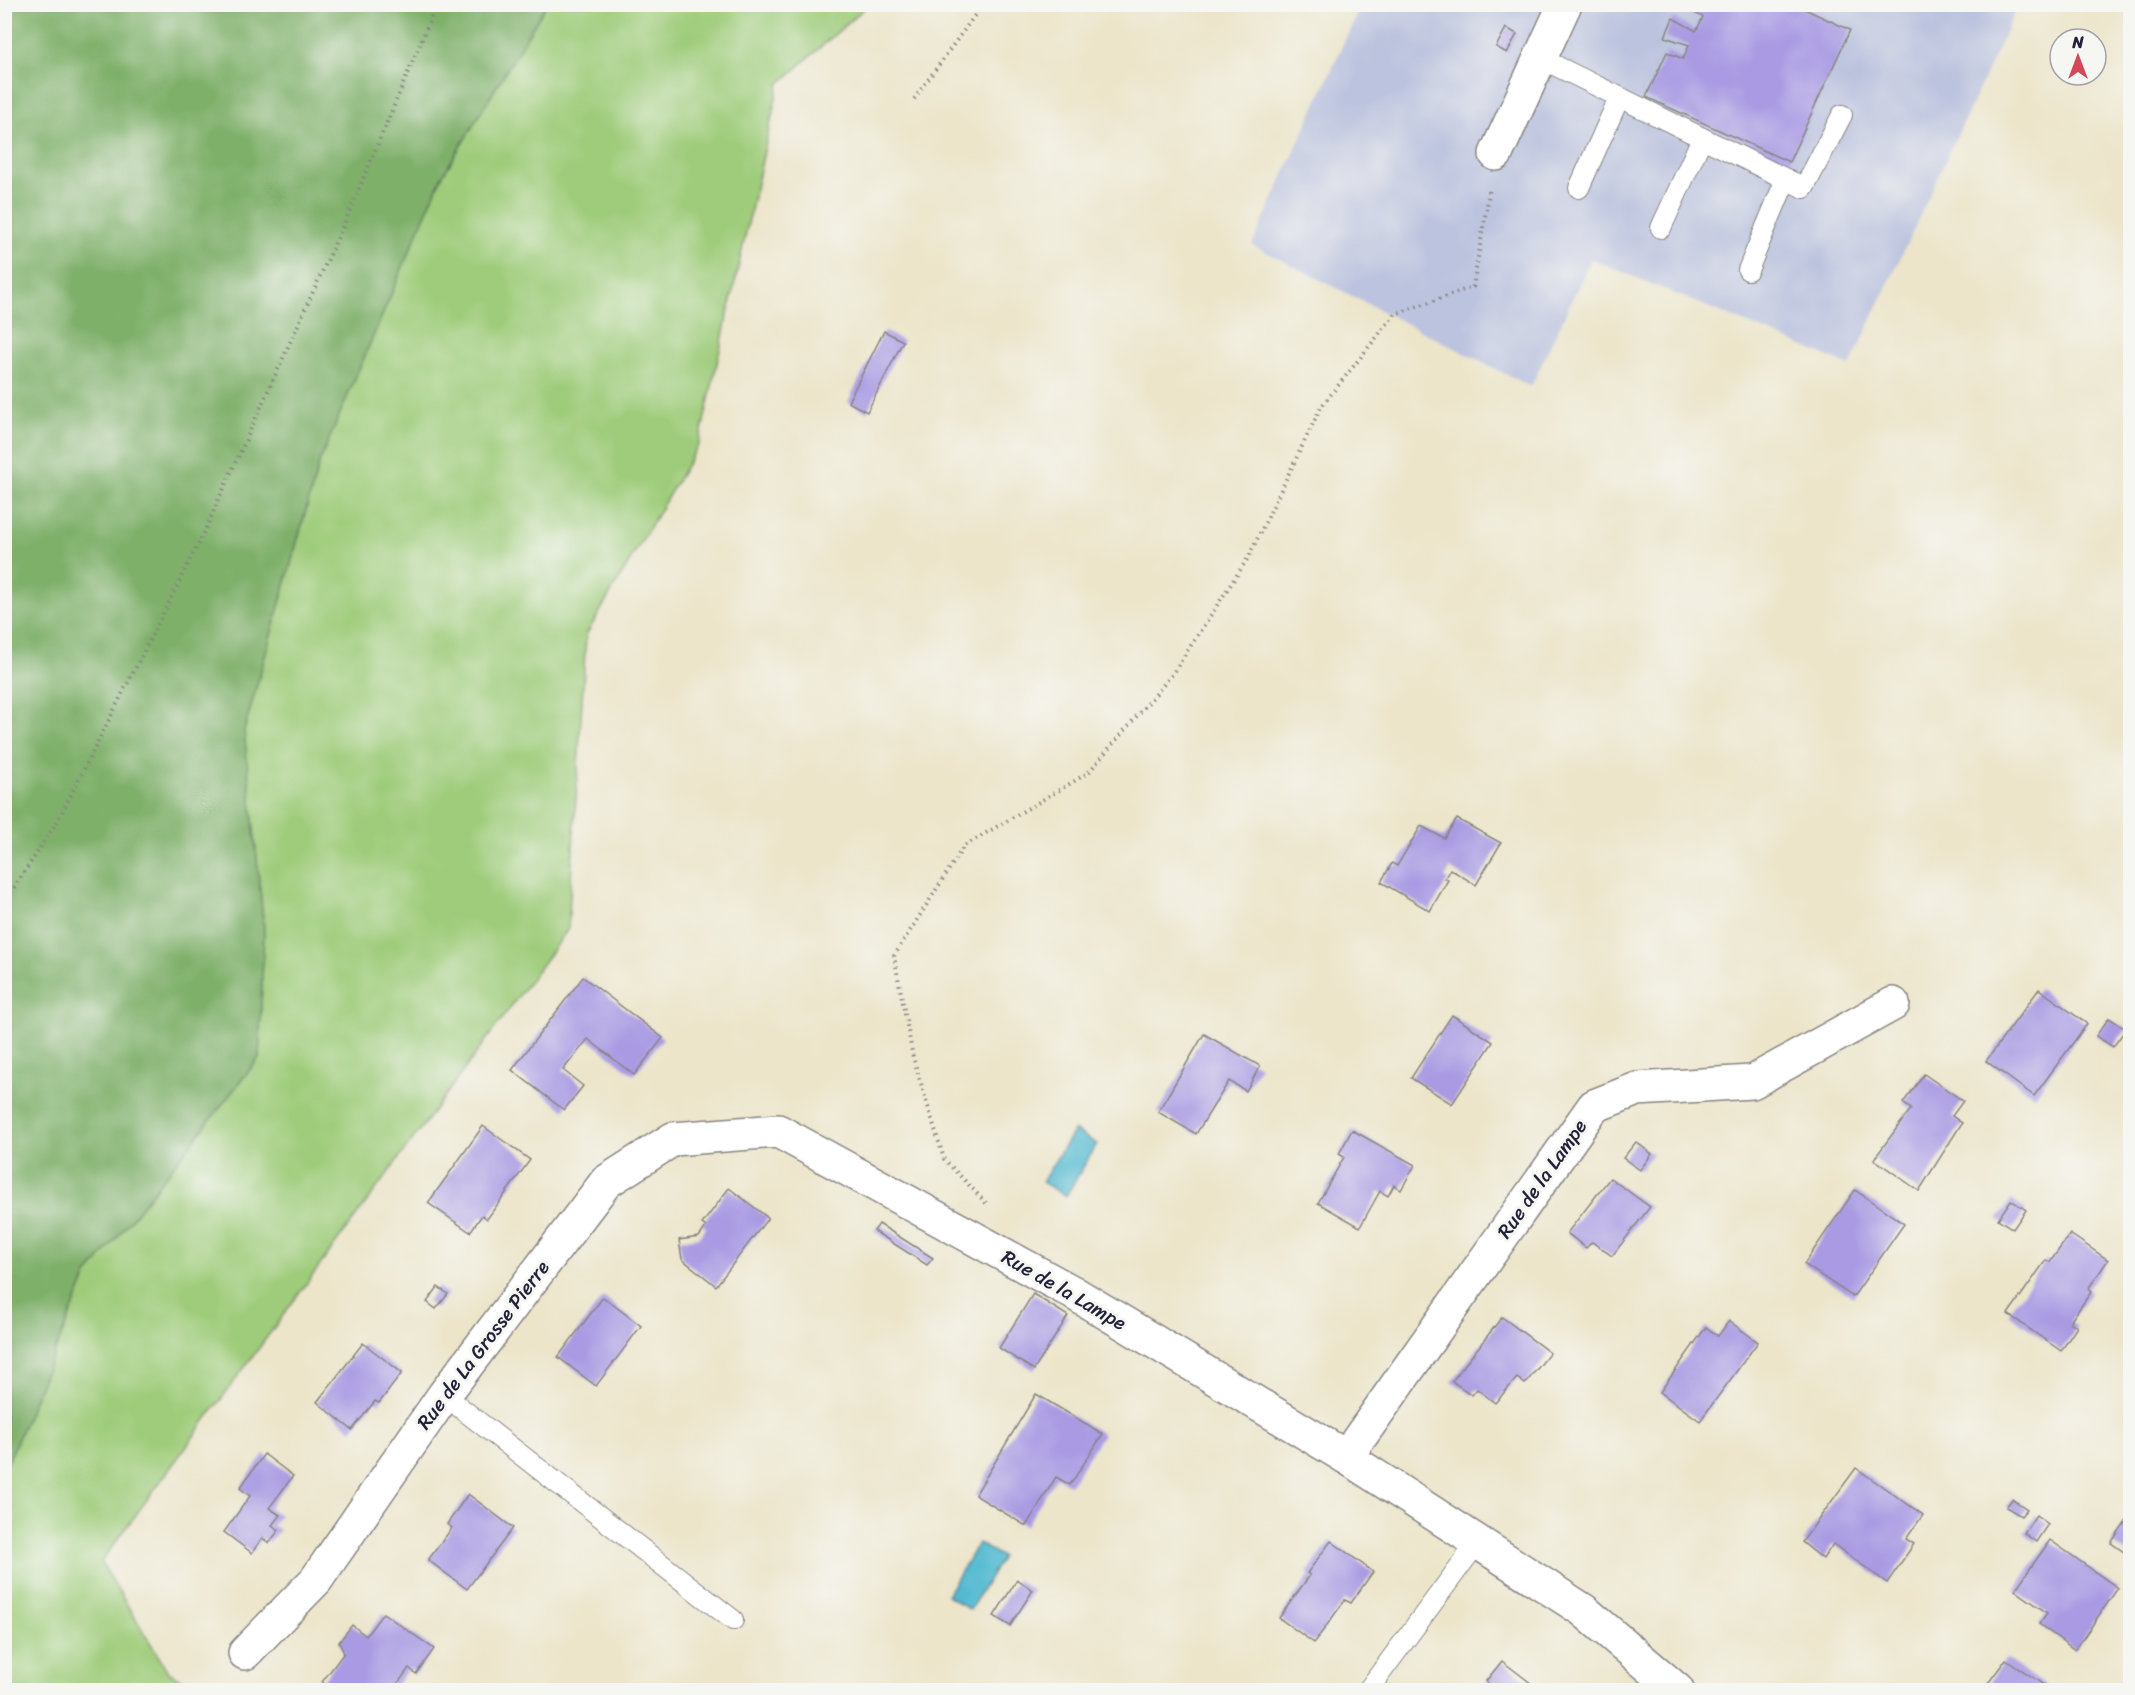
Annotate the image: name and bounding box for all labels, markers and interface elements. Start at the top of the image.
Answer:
north arrow [2048,27,2108,87]
text: N [2071,28,2084,57]
street label: Rue de la Lampe [1488,1112,1597,1246]
street label: Rue de la Lampe [995,1240,1133,1340]
street label: Rue de La Grosse Pierre [407,1252,559,1437]

